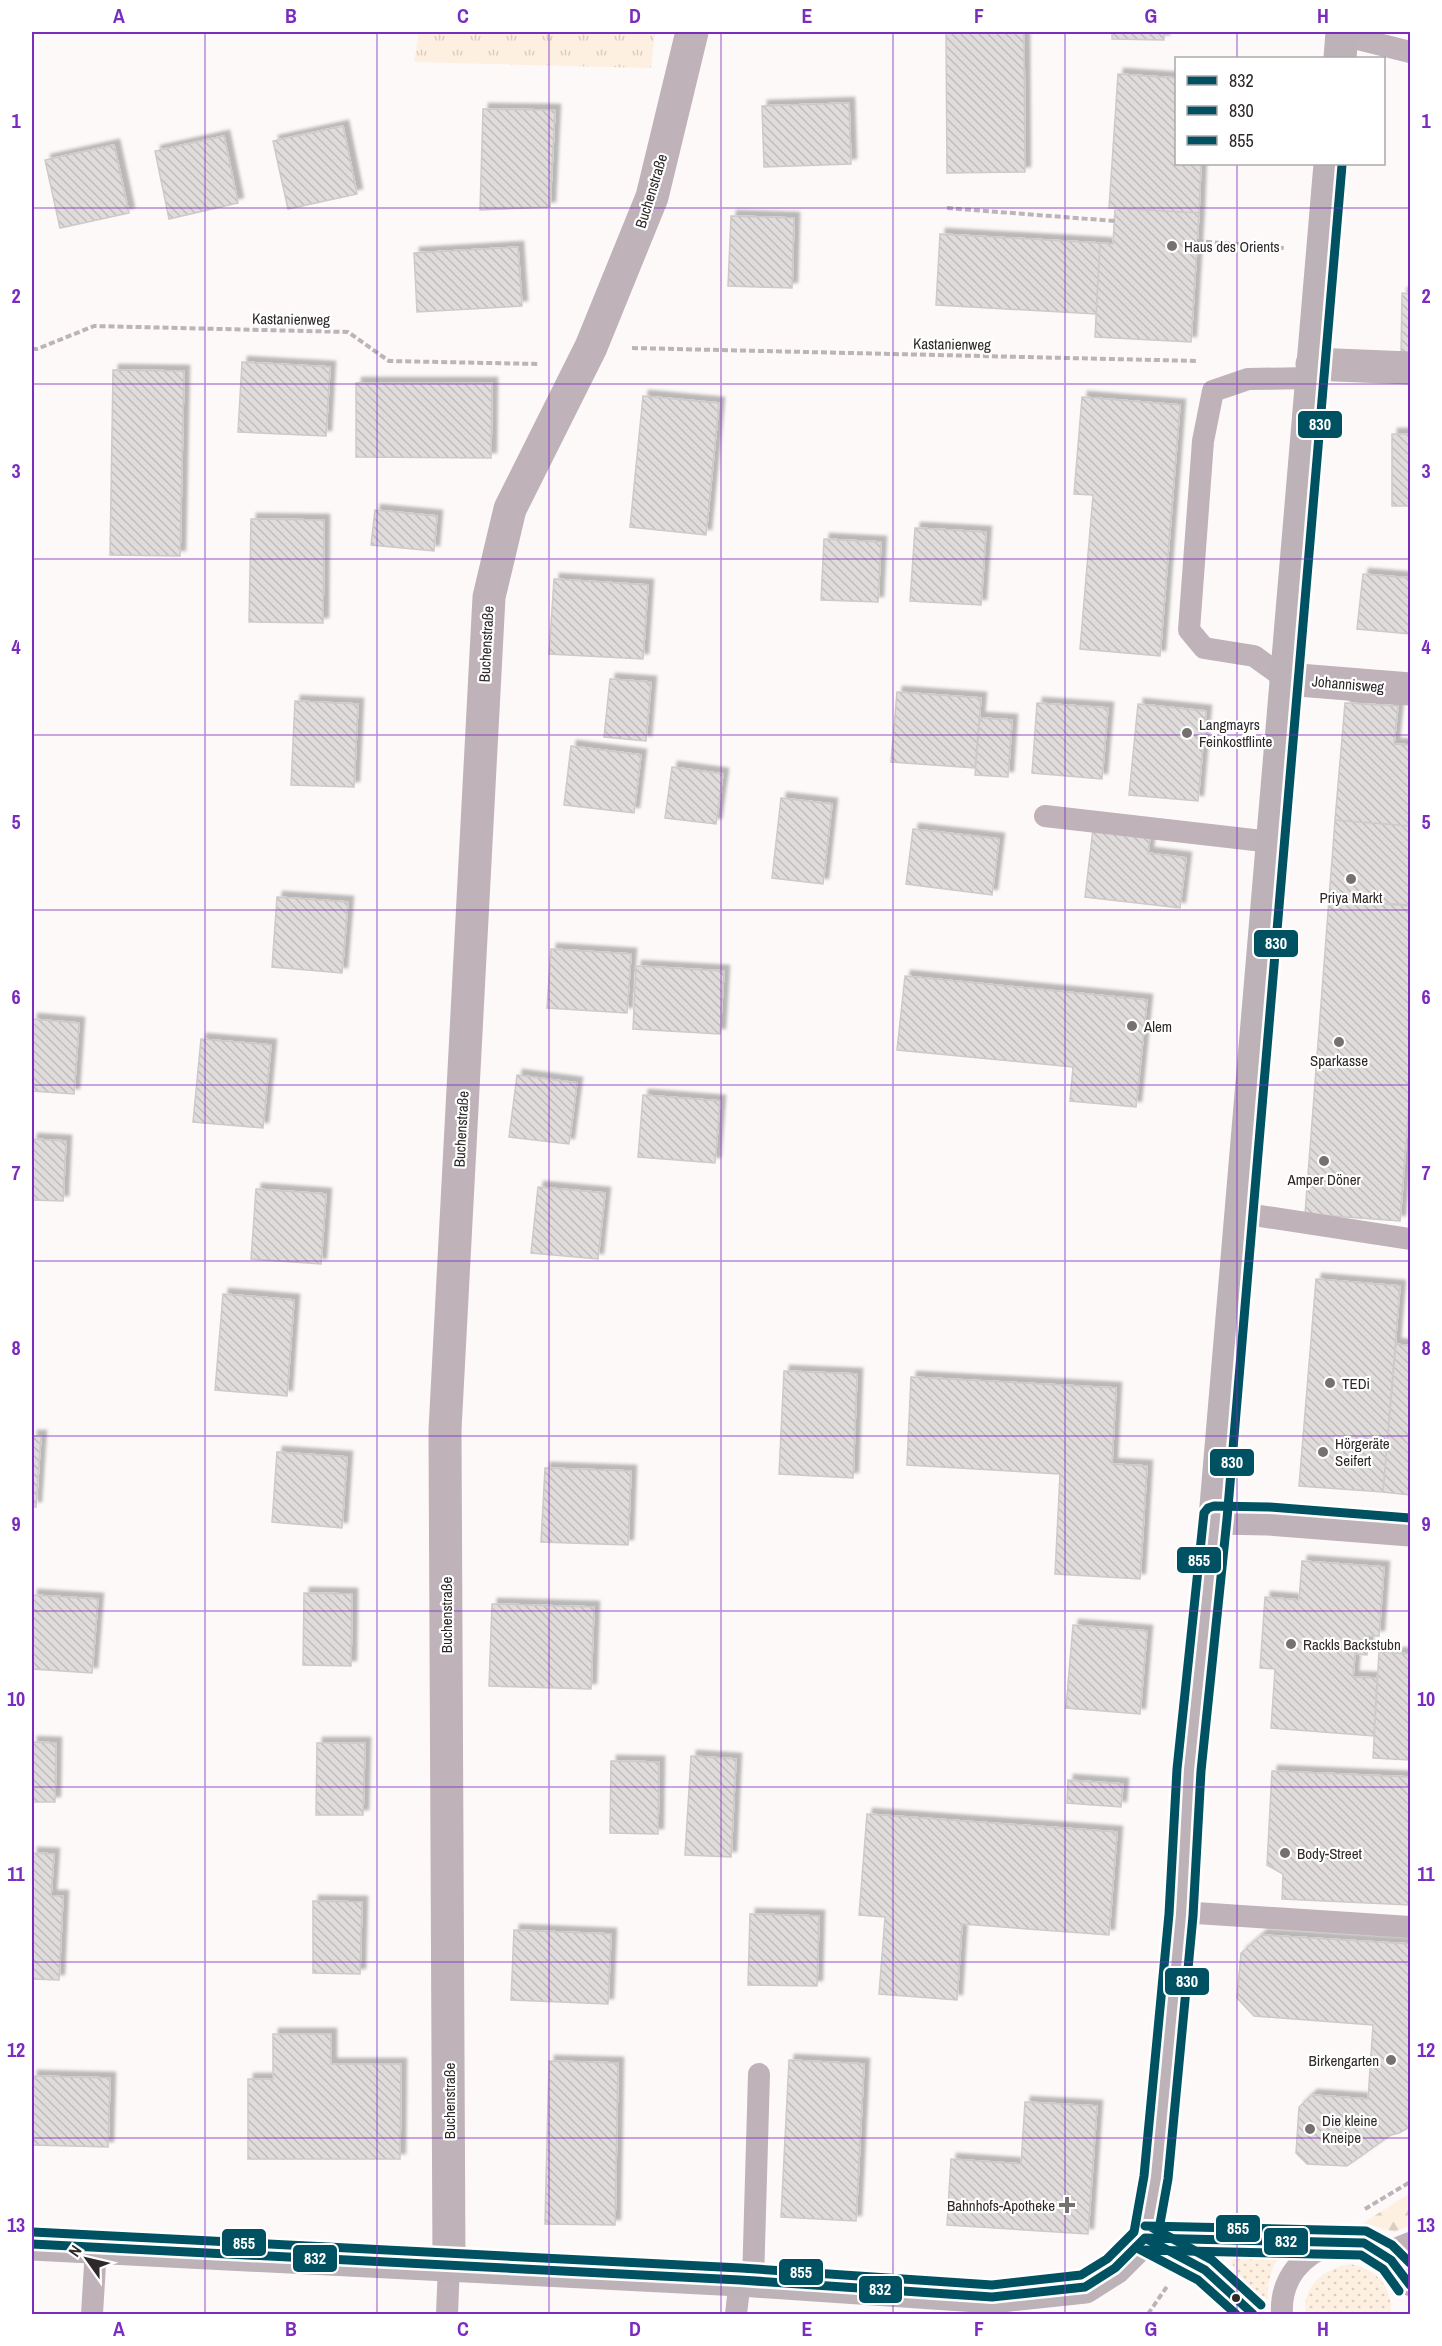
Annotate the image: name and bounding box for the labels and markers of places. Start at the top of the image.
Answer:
place label: Haus des Orients [1184,236,1280,257]
marker: Haus des Orients [1165,239,1179,253]
place label: Langmayrs Feinkostflinte [1199,714,1272,752]
marker: Langmayrs Feinkostflinte [1180,726,1194,740]
marker: Priya Markt [1344,872,1358,886]
place label: Priya Markt [1320,887,1383,908]
place label: Alem [1143,1016,1172,1037]
marker: Alem [1125,1019,1139,1033]
marker: Sparkasse [1332,1035,1346,1049]
place label: Sparkasse [1310,1050,1368,1071]
marker: Amper Döner [1317,1154,1331,1168]
place label: Amper Döner [1286,1169,1361,1190]
place label: TEDi [1342,1373,1370,1394]
marker: TEDi [1323,1376,1337,1390]
place label: Hörgeräte Seifert [1335,1433,1390,1471]
marker: Hörgeräte Seifert [1316,1445,1330,1459]
place label: Rackls Backstubn [1303,1634,1401,1655]
marker: Rackls Backstubn [1284,1637,1298,1651]
place label: Body-Street [1297,1843,1363,1864]
marker: Body-Street [1278,1846,1292,1860]
place label: Birkengarten [1309,2050,1379,2071]
marker: Birkengarten [1384,2053,1398,2067]
place label: Die kleine Kneipe [1322,2110,1378,2148]
marker: Die kleine Kneipe [1303,2122,1317,2136]
place label: Bahnhofs-Apotheke [947,2195,1055,2216]
marker: Bahnhofs-Apotheke [1060,2198,1074,2212]
unlabelled marker [1230,2292,1242,2304]

